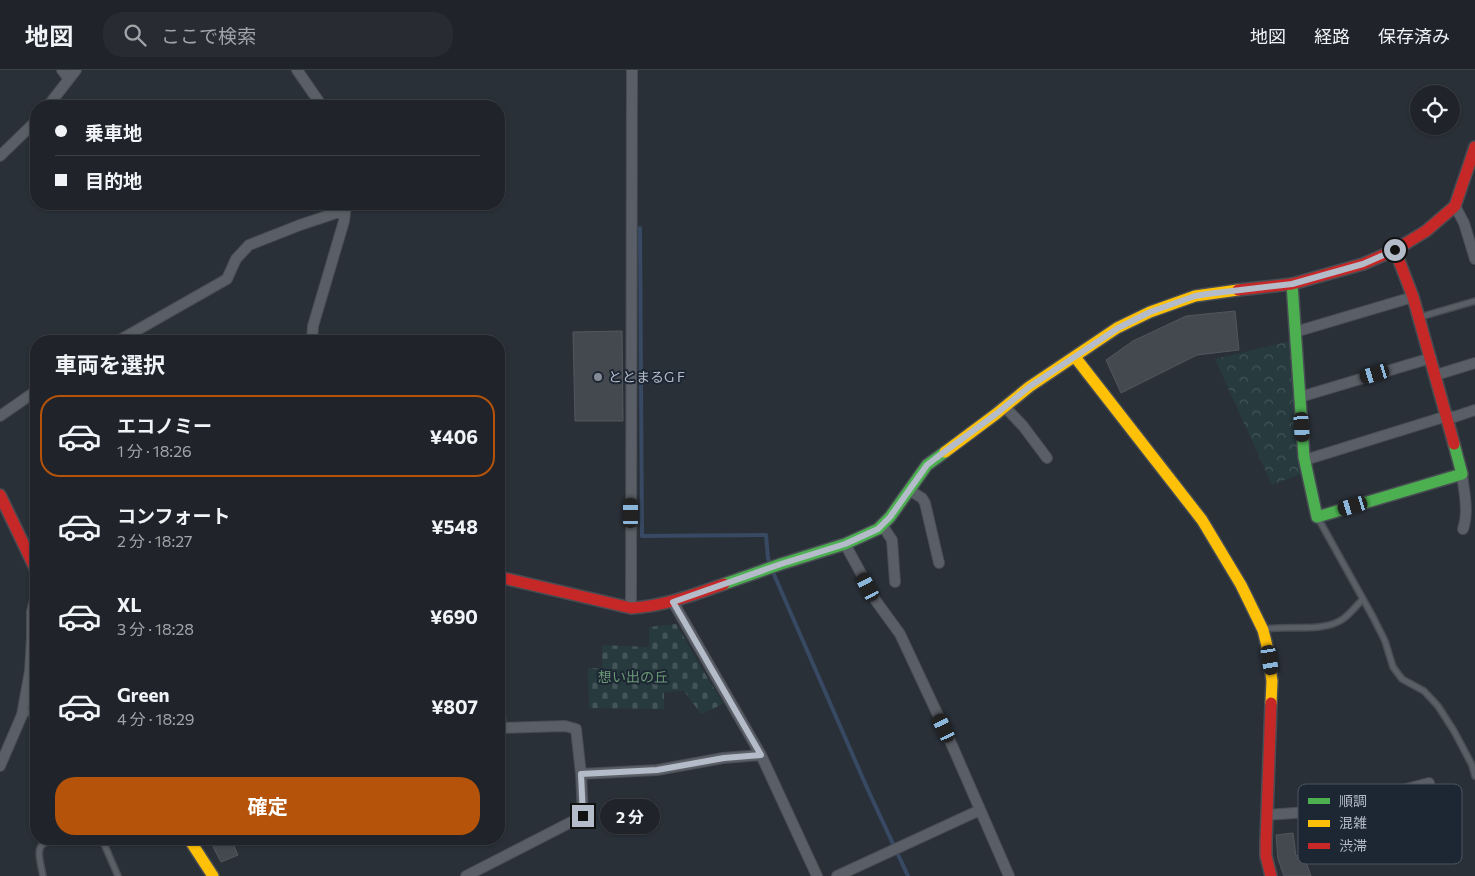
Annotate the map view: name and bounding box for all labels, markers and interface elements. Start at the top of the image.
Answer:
search box [103,12,453,57]
text: 地図 [25,21,73,50]
icon: search [121,21,149,49]
text: ここで検索 [161,24,256,47]
text: 地図 [1250,25,1286,47]
text: 経路 [1314,25,1350,47]
text: 保存済み [1378,25,1450,47]
map controls [1410,85,1460,135]
button: locate [1410,85,1460,135]
text: 乗車地 [85,121,142,144]
text: 目的地 [85,169,142,192]
route start [1384,239,1406,261]
text: 車両を選択 [55,351,165,378]
car [1358,362,1391,386]
place label: ととまるG F [608,368,685,385]
marker: ととまるG F [592,371,604,383]
car [1293,412,1310,442]
icon: car [57,414,102,459]
text: エコノミー [117,414,212,437]
text: ¥406 [430,425,478,448]
text: 1 分 · 18:26 [117,441,192,460]
car [1336,494,1369,518]
car [623,498,638,528]
icon: car [57,504,102,549]
text: コンフォート [117,504,230,527]
text: ¥548 [431,515,478,538]
text: 2 分 · 18:27 [117,531,192,550]
car [854,570,881,604]
text: XL [117,593,142,616]
icon: car [57,594,102,639]
text: ¥690 [430,605,478,628]
text: 3 分 · 18:28 [117,619,194,638]
car [1260,644,1279,676]
park label: 想い出の丘 [598,668,668,685]
text: Green [117,683,169,706]
icon: car [57,684,102,729]
text: ¥807 [431,695,478,718]
text: 4 分 · 18:29 [117,709,194,728]
car [930,711,957,745]
button: 確定 [55,777,480,835]
legend [1298,784,1462,864]
text: 順調 [1339,792,1367,809]
callout: 2 分 [600,798,660,834]
route end [572,805,594,827]
text: 2 分 [616,807,644,826]
text: 混雑 [1339,814,1367,831]
text: 渋滞 [1339,837,1367,854]

